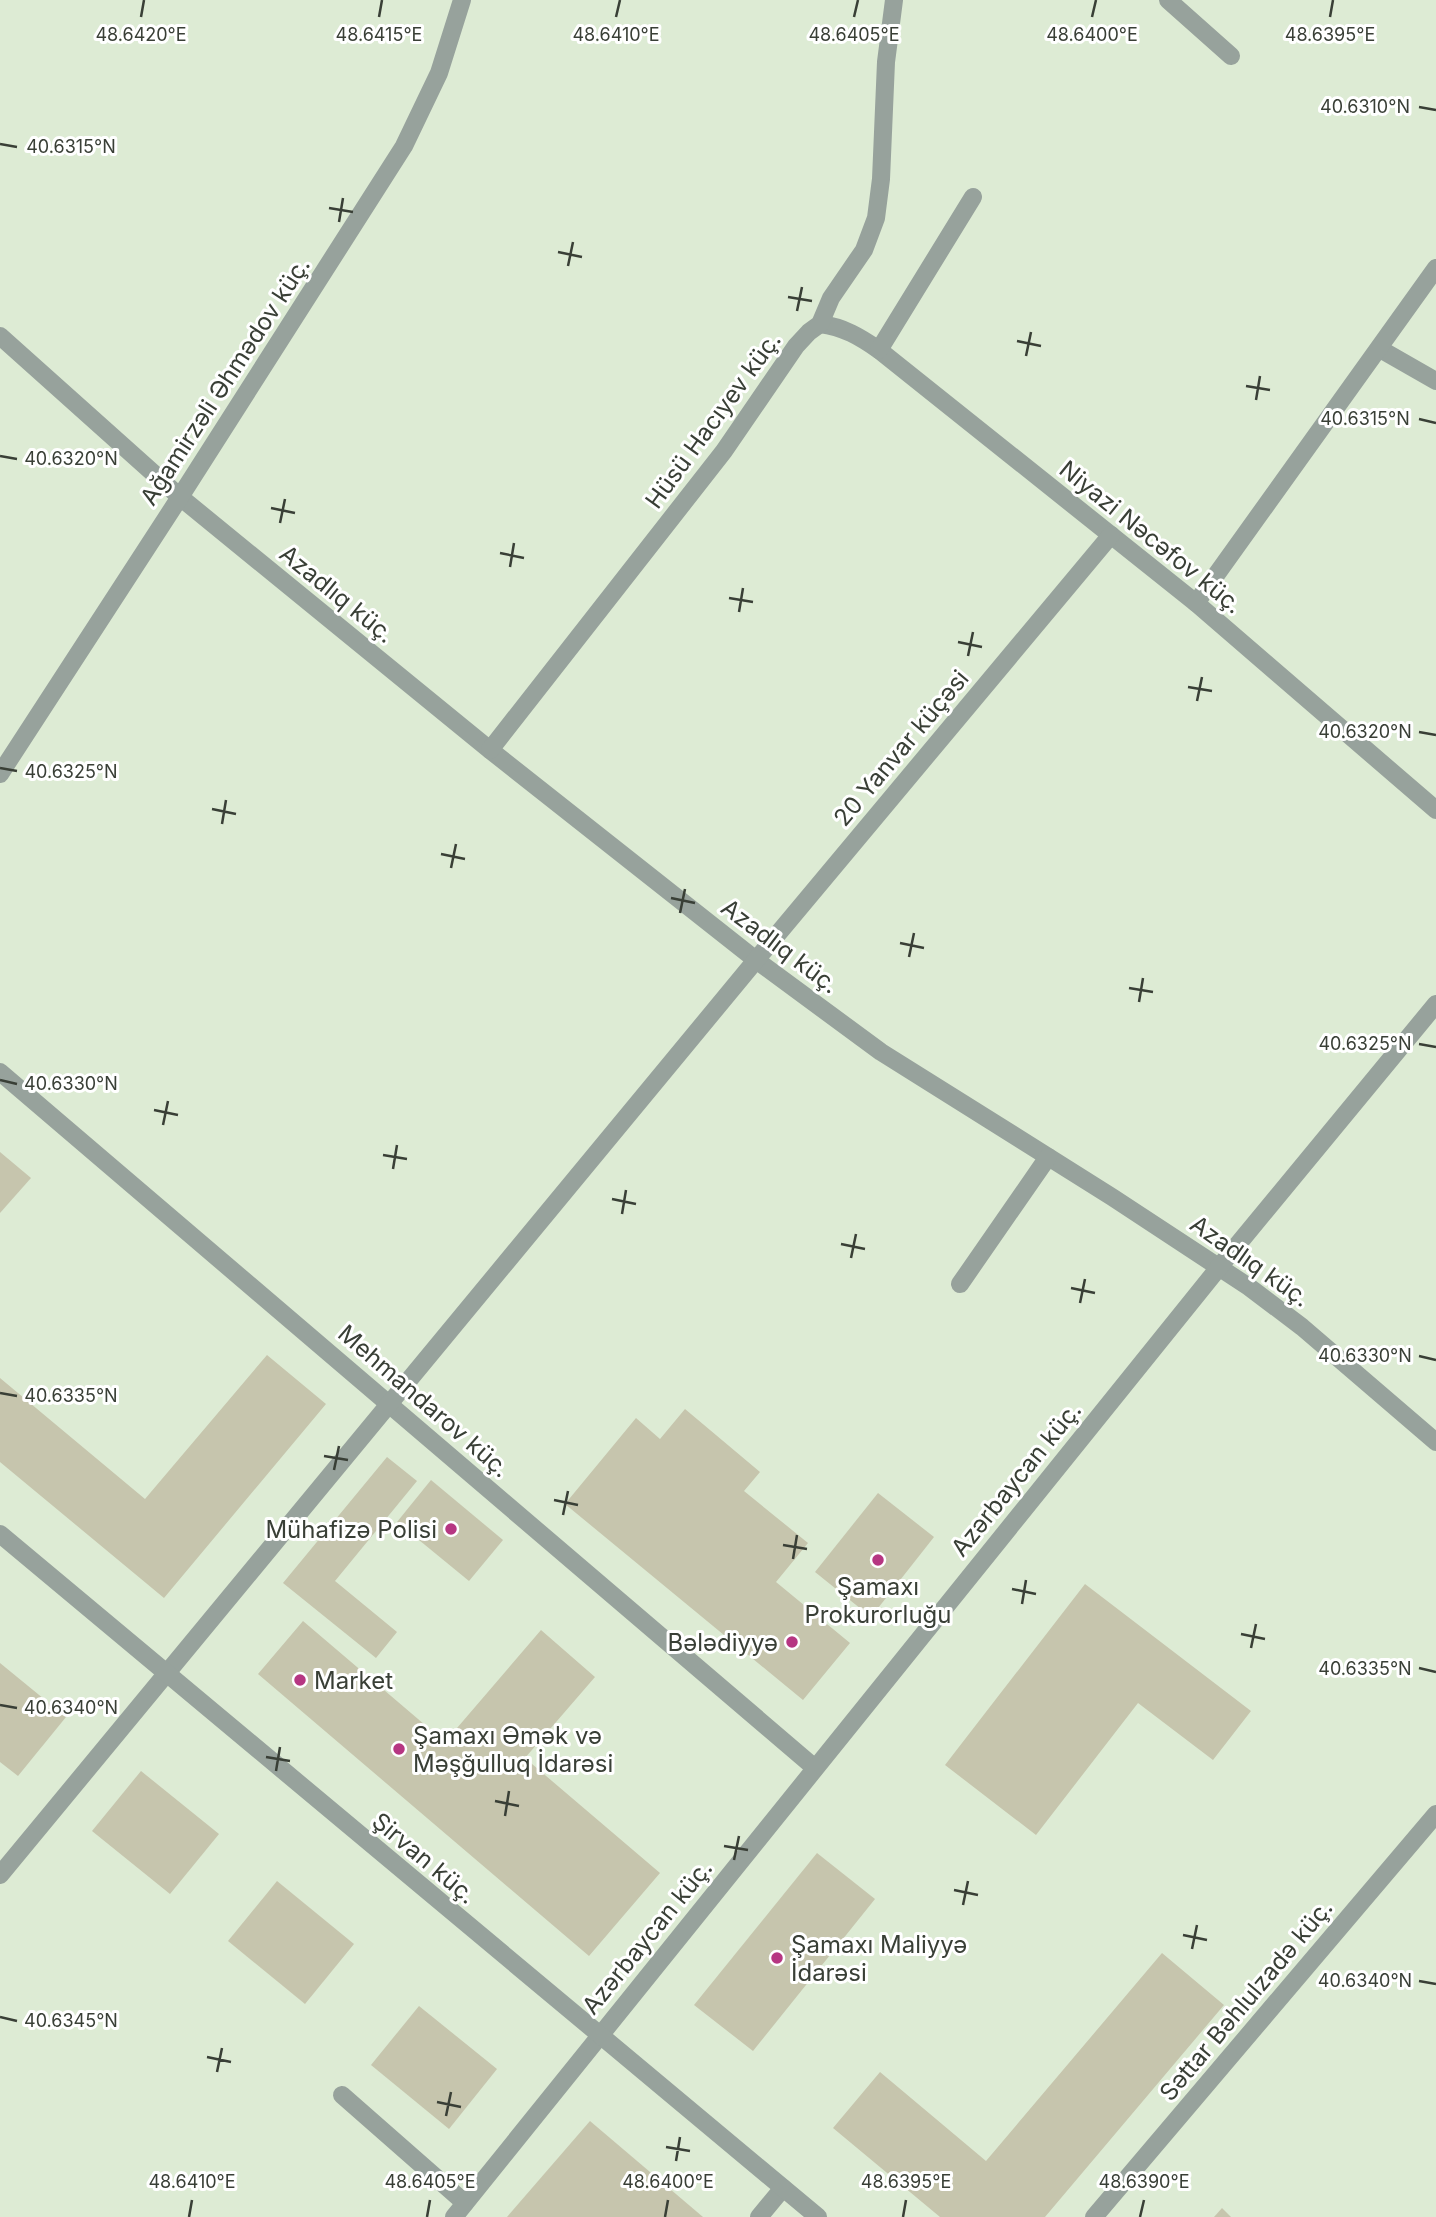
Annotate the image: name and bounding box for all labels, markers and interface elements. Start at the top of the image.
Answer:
text: 48.6420°E [95,24,187,45]
text: 48.6415°E [336,24,422,45]
text: 48.6410°E [572,24,660,45]
text: 48.6405°E [808,24,900,45]
text: 48.6400°E [1046,24,1138,45]
text: 48.6395°E [1285,24,1375,45]
text: 40.6310°N [1320,96,1410,117]
text: 40.6315°N [26,136,116,157]
street label: Ağamirzəli Əhmədov küç. [134,252,316,510]
street label: Hüsü Hacıyev küç. [639,326,787,514]
text: 40.6315°N [1320,408,1410,429]
text: 40.6320°N [24,448,118,469]
street label: Niyazi Nəcəfov küç. [1054,454,1248,620]
street label: Azadlıq küç. [274,539,400,649]
street label: 20 Yanvar küçəsi [827,664,975,832]
text: 40.6320°N [1318,721,1412,742]
text: 40.6325°N [24,761,118,782]
street label: Azadlıq küç. [716,893,844,999]
text: 40.6325°N [1318,1033,1412,1054]
text: 40.6330°N [24,1073,118,1094]
street label: Azadlıq küç. [1185,1209,1315,1313]
street label: Mehmandarov küç. [332,1319,516,1483]
text: 40.6330°N [1318,1345,1412,1366]
text: 40.6335°N [24,1385,118,1406]
street label: Azərbaycan küç. [945,1396,1087,1562]
place label: Mühafizə Polisi [265,1515,437,1544]
marker: Mühafizə Polisi [443,1521,459,1537]
marker: Şamaxı Prokurorluğu [870,1552,886,1568]
place label: Şamaxı Prokurorluğu [804,1572,952,1629]
place label: Bələdiyyə [667,1628,778,1657]
marker: Bələdiyyə [784,1634,800,1650]
text: 40.6335°N [1318,1658,1412,1679]
place label: Market [314,1666,393,1695]
marker: Market [292,1672,308,1688]
text: 40.6340°N [24,1697,118,1718]
place label: Şamaxı Əmək və Məşğulluq İdarəsi [413,1721,613,1778]
marker: Şamaxı Əmək və Məşğulluq İdarəsi [391,1741,407,1757]
street label: Şirvan küç. [366,1806,482,1910]
street label: Azərbaycan küç. [576,1854,718,2020]
street label: Səttar Bəhlulzadə küç. [1153,1893,1339,2107]
place label: Şamaxı Maliyyə İdarəsi [791,1930,967,1987]
marker: Şamaxı Maliyyə İdarəsi [769,1950,785,1966]
text: 40.6340°N [1318,1970,1412,1991]
text: 40.6345°N [24,2010,118,2031]
text: 48.6410°E [148,2171,236,2192]
text: 48.6405°E [384,2171,476,2192]
text: 48.6400°E [622,2171,714,2192]
text: 48.6395°E [861,2171,951,2192]
text: 48.6390°E [1099,2171,1189,2192]

